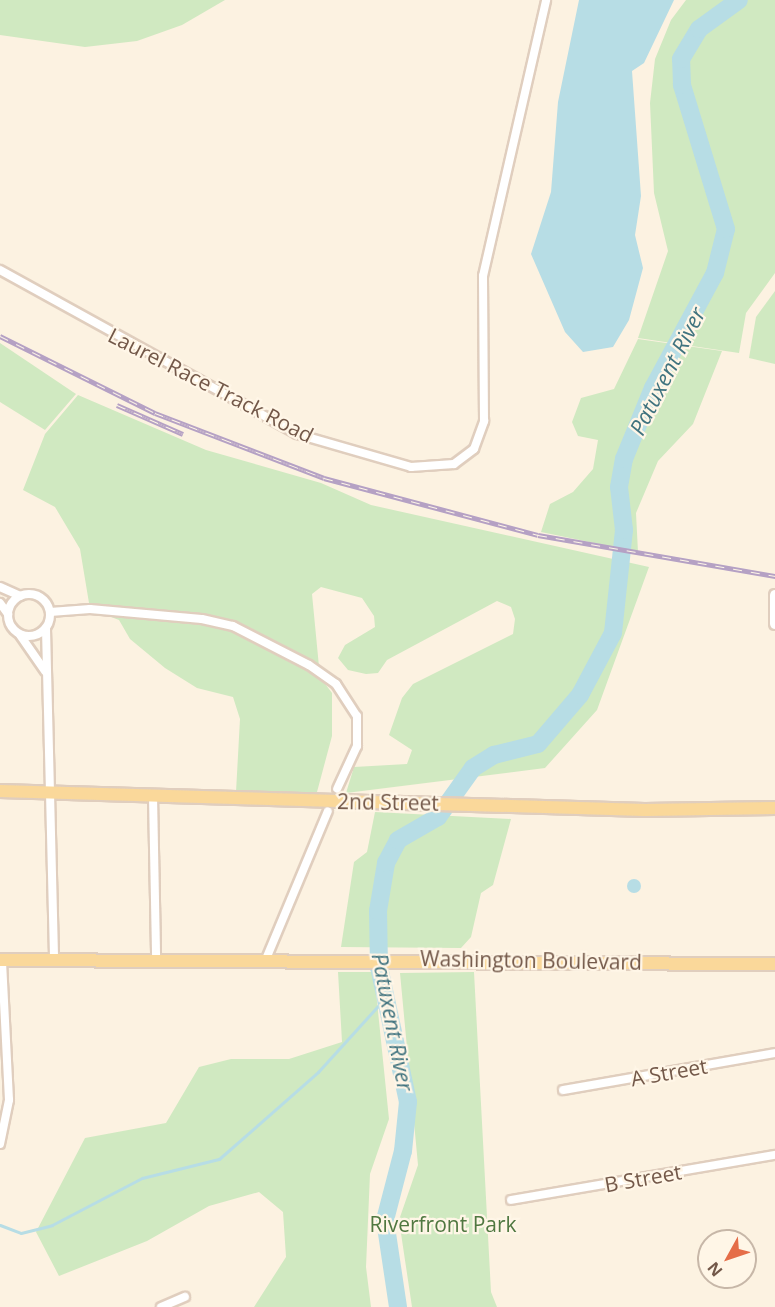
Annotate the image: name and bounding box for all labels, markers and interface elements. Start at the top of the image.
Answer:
water label: Patuxent River [623,303,711,439]
street label: Laurel Race Track Road [104,322,318,448]
street label: 2nd Street [337,789,439,815]
street label: Washington Boulevard [420,945,642,975]
water label: Patuxent River [367,951,419,1093]
street label: A Street [629,1053,709,1091]
street label: B Street [603,1159,683,1197]
park label: Riverfront Park [369,1211,517,1237]
north arrow [697,1229,757,1289]
text: N [702,1257,727,1281]

